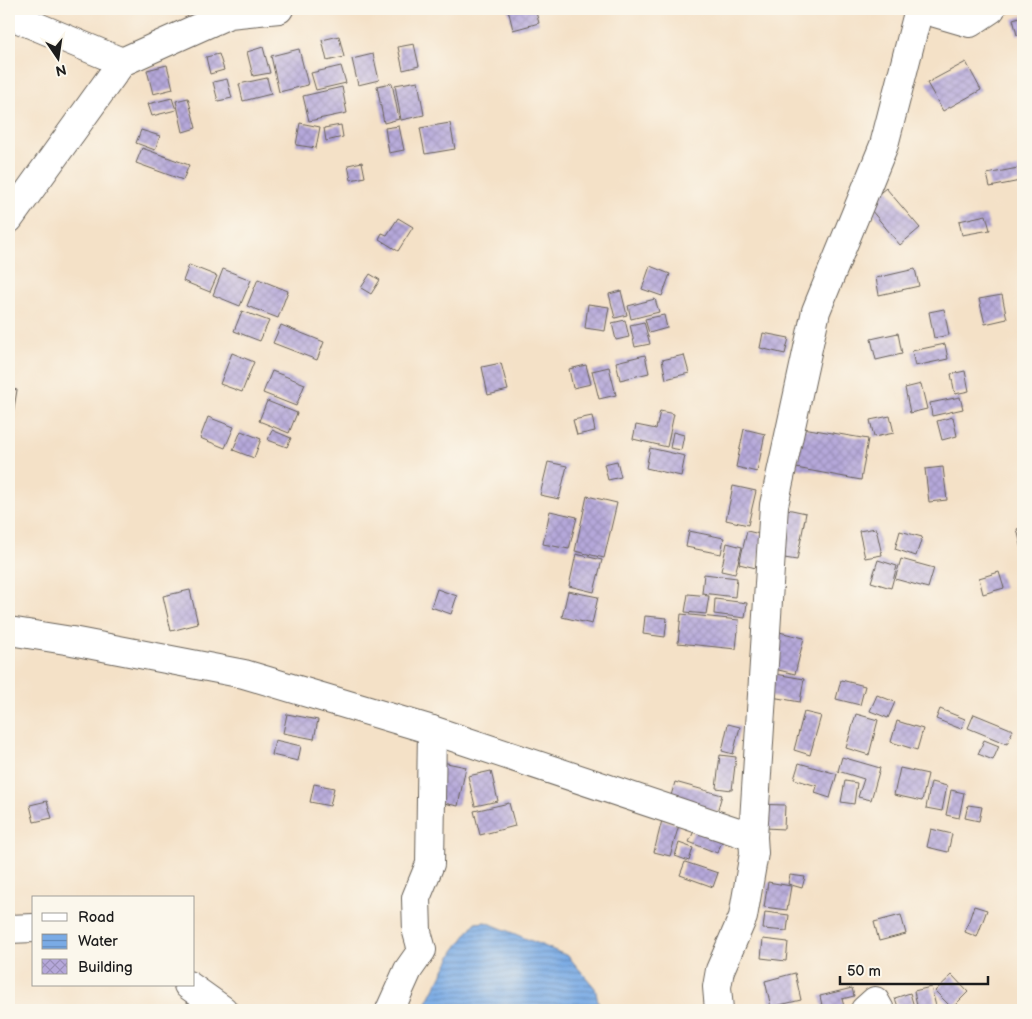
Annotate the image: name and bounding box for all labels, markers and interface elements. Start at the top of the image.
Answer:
north arrow [32,32,82,82]
text: N [54,61,68,80]
legend [32,896,195,986]
text: Road [78,908,114,927]
text: Water [78,932,118,951]
scale bar [840,954,987,986]
text: Building [78,958,133,977]
text: 50 m [847,962,881,981]

